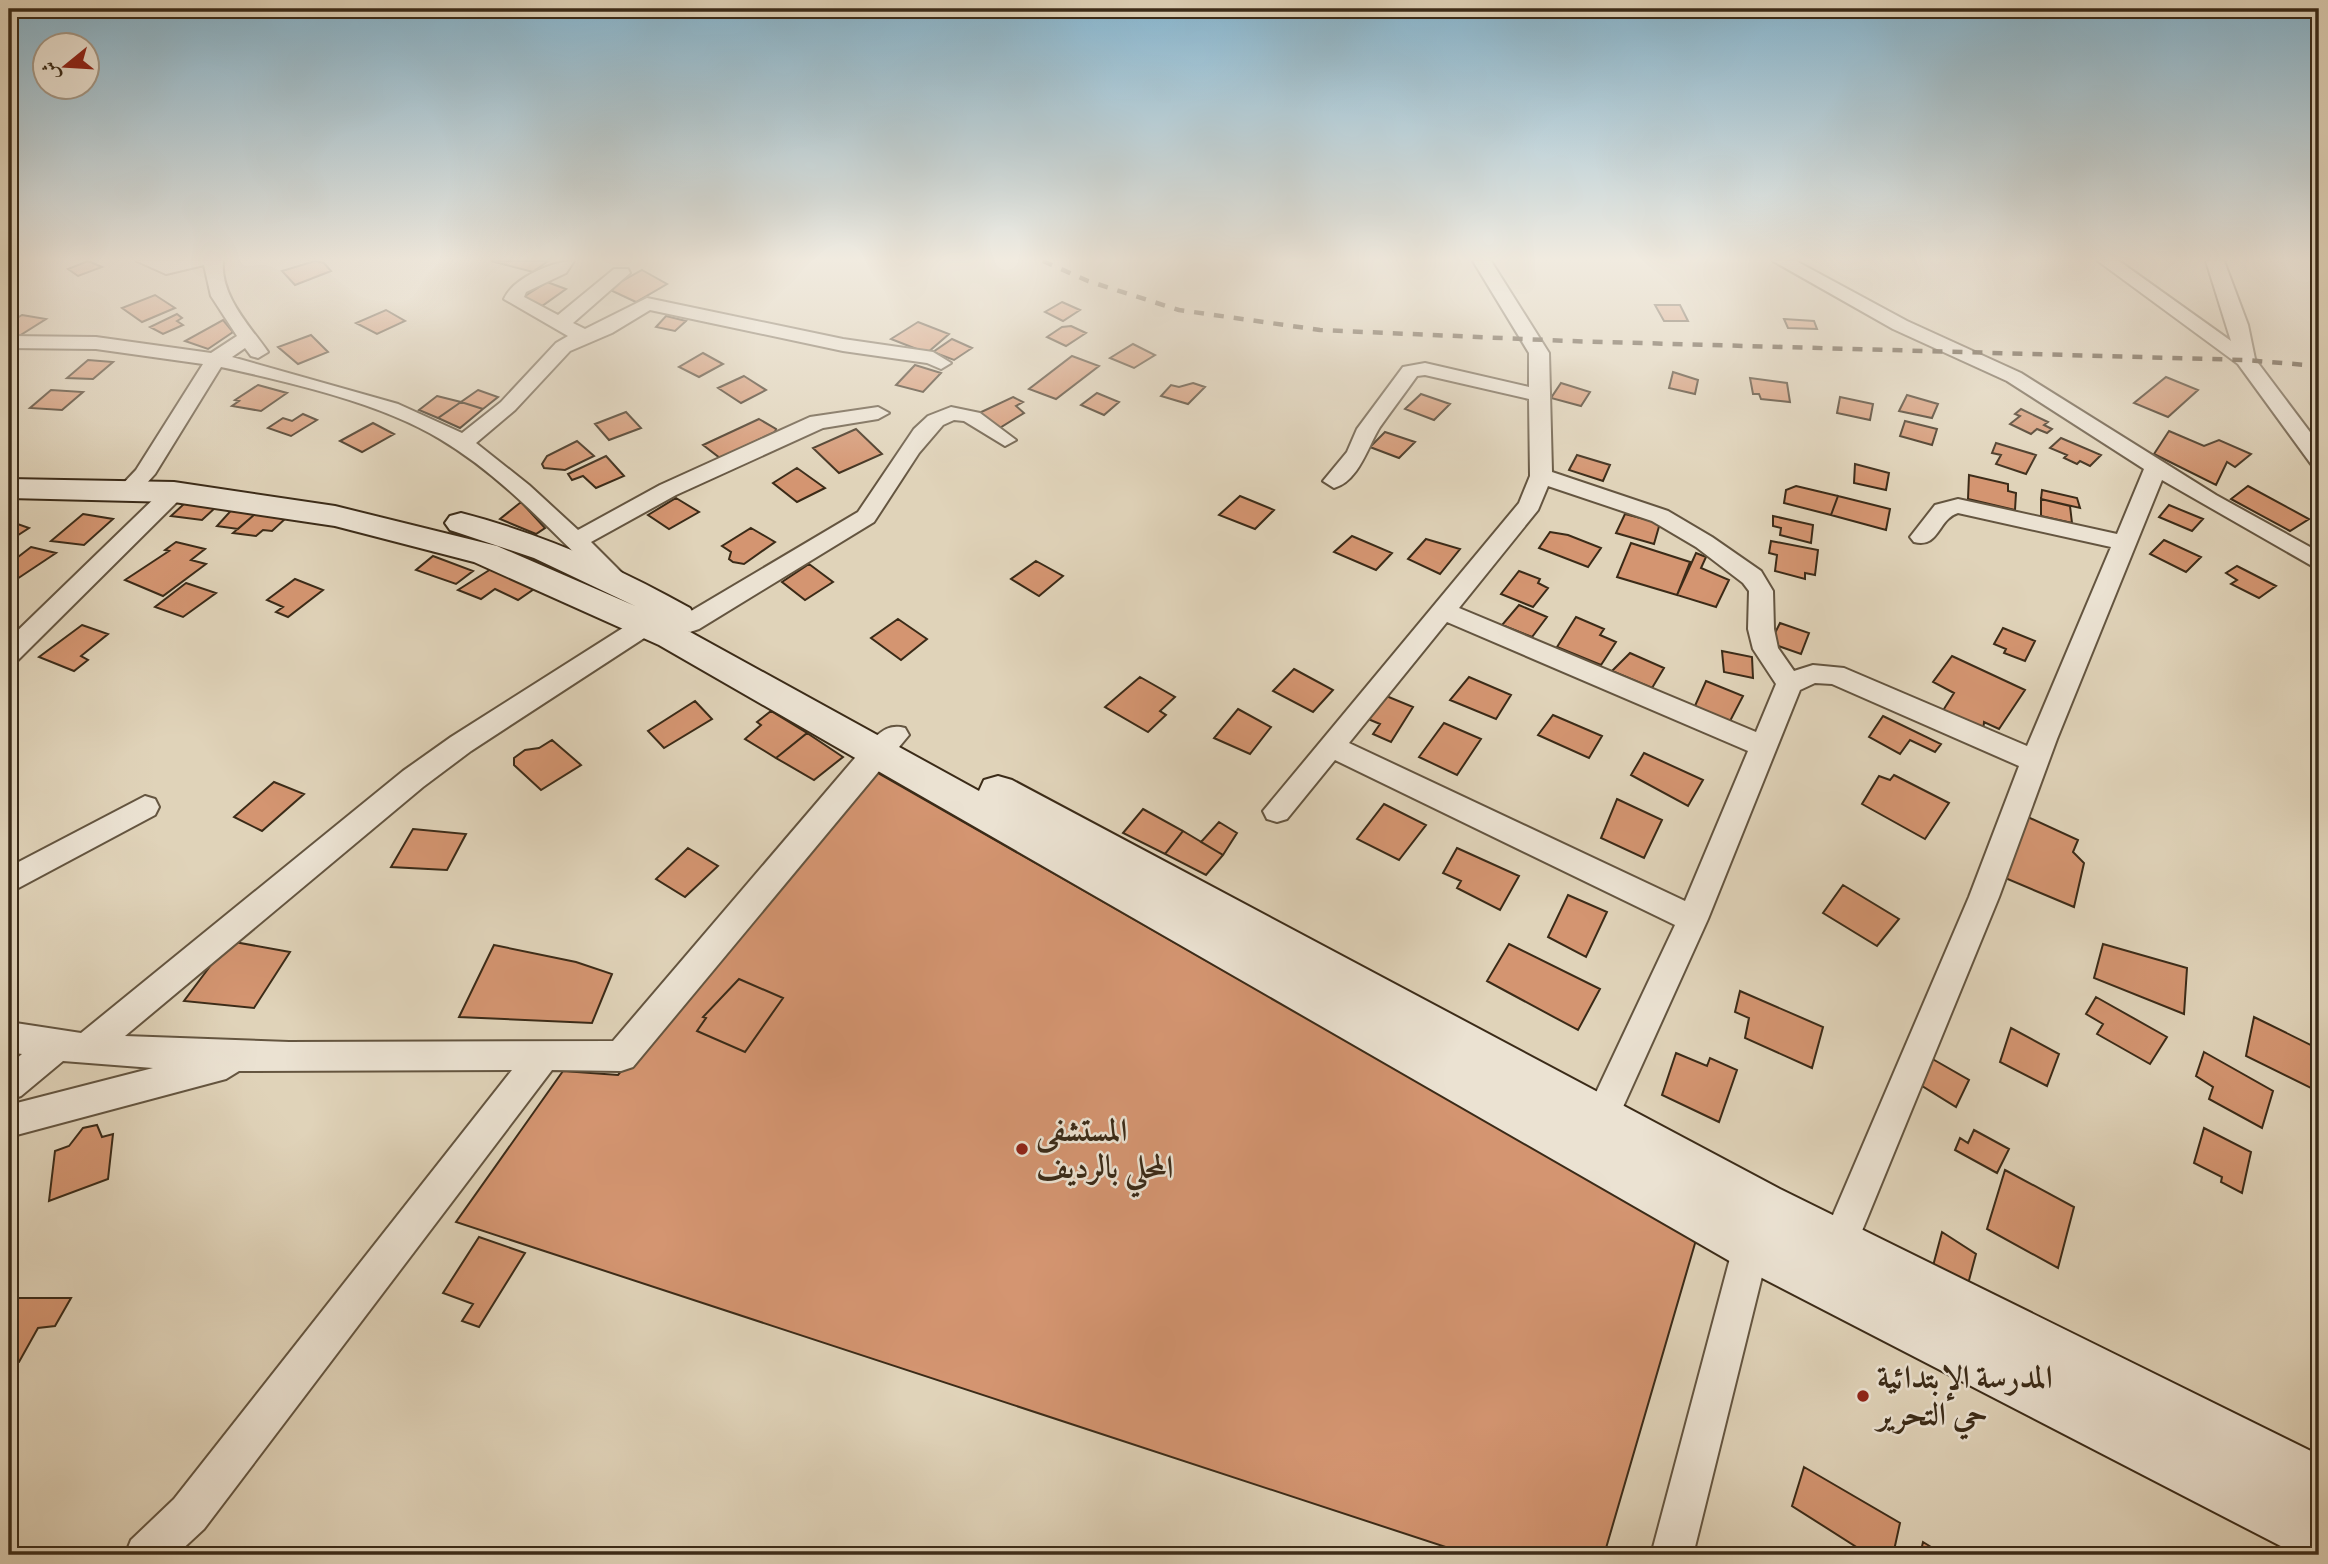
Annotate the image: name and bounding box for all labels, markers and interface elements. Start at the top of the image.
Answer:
north arrow [32,32,102,102]
text: ش [36,58,65,84]
place label: المستشفى المحلي بالرديف [1035,1111,1174,1198]
marker: المستشفى المحلي بالرديف [1014,1141,1030,1157]
place label: المدرسة الإبتدائية حي التحرير [1874,1358,2053,1440]
marker: المدرسة الإبتدائية حي التحرير [1855,1388,1871,1404]

